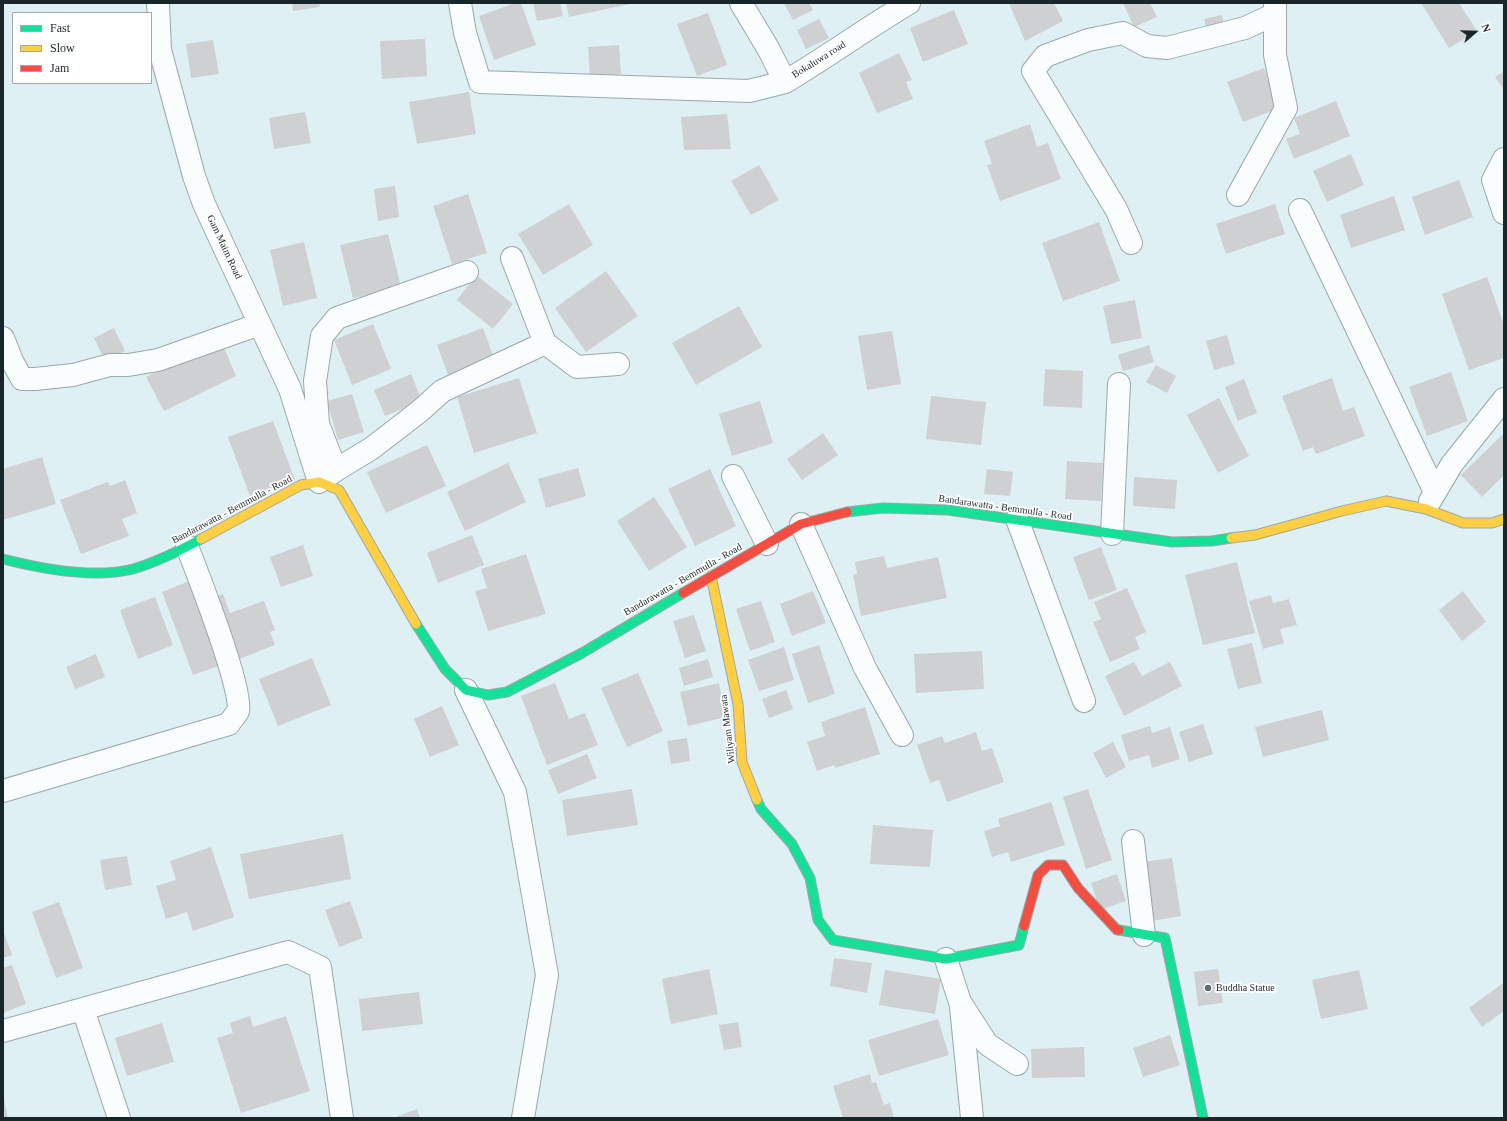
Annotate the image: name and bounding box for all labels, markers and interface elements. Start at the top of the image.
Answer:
legend [12,12,152,84]
north arrow [1455,12,1495,52]
text: Fast [50,21,70,35]
text: N [1479,22,1493,34]
street label: Bokaluwa road [790,39,848,81]
text: Slow [50,41,75,55]
text: Jam [50,61,69,75]
street label: Gam Maim Road [204,213,244,281]
street label: Bandarawatta - Bemmulla - Road [170,473,294,547]
street label: Bandarawatta - Bemmulla - Road [938,493,1072,523]
street label: Bandarawatta - Bemmulla - Road [622,541,744,619]
street label: Wiliyam Mawata [718,694,738,764]
place label: Buddha Statue [1216,982,1275,994]
marker: Buddha Statue [1203,983,1213,993]

